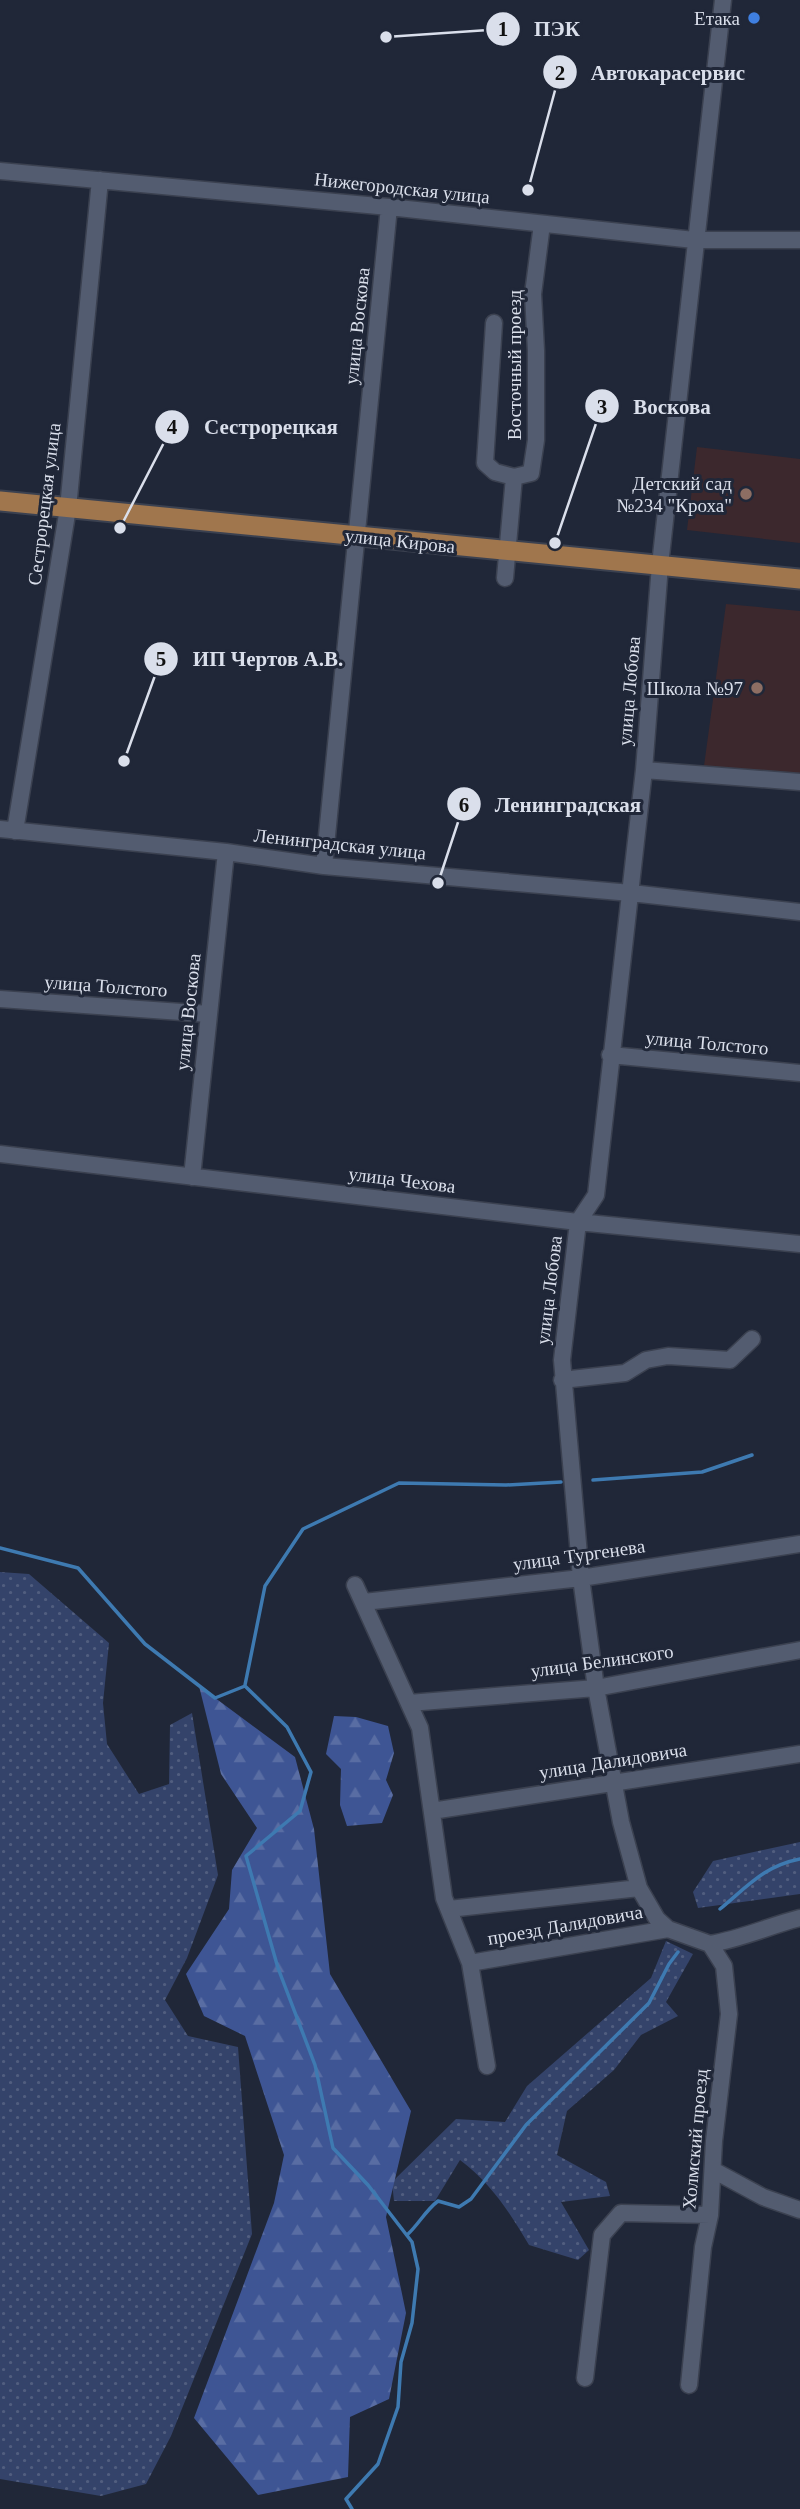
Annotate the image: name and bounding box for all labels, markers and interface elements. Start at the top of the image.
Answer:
callout: ПЭК [485,8,594,50]
place label: Етака [694,8,741,29]
marker: Етака [746,10,762,26]
text: 1 [498,17,508,41]
text: ПЭК [534,17,581,41]
callout: Автокарасервис [542,51,759,93]
text: 2 [555,61,565,85]
text: Автокарасервис [591,61,745,85]
street label: Нижегородская улица [313,168,491,208]
street label: улица Воскова [340,266,374,386]
street label: Восточный проезд [504,289,525,440]
callout: Воскова [585,385,725,427]
text: 3 [597,395,607,419]
text: Воскова [633,395,711,419]
callout: Сестрорецкая [155,406,352,448]
text: 4 [167,415,178,439]
text: Сестрорецкая [204,415,338,439]
street label: Сестрорецкая улица [24,421,64,587]
place label: Детский сад №234 "Кроха" [616,473,732,516]
marker: Детский сад №234 "Кроха" [738,486,754,502]
street label: улица Кирова [344,525,457,557]
street label: улица Лобова [614,635,644,747]
callout: ИП Чертов А.В. [144,638,357,680]
text: 5 [156,647,166,671]
text: ИП Чертов А.В. [193,647,343,671]
place label: Школа №97 [647,678,743,699]
marker: Школа №97 [749,680,765,696]
callout: Ленинградская [446,783,655,825]
text: 6 [459,793,469,817]
text: Ленинградская [495,793,641,817]
street label: Ленинградская улица [253,824,428,864]
street label: улица Воскова [171,952,205,1072]
street label: улица Толстого [44,971,168,1001]
street label: улица Толстого [645,1027,769,1059]
street label: улица Чехова [347,1163,457,1197]
street label: улица Лобова [532,1234,566,1346]
street label: улица Тургенева [512,1535,647,1575]
street label: улица Белинского [529,1641,675,1681]
street label: улица Далидовича [538,1739,689,1783]
street label: проезд Далидовича [486,1901,645,1949]
street label: Холмский проезд [678,2068,712,2210]

